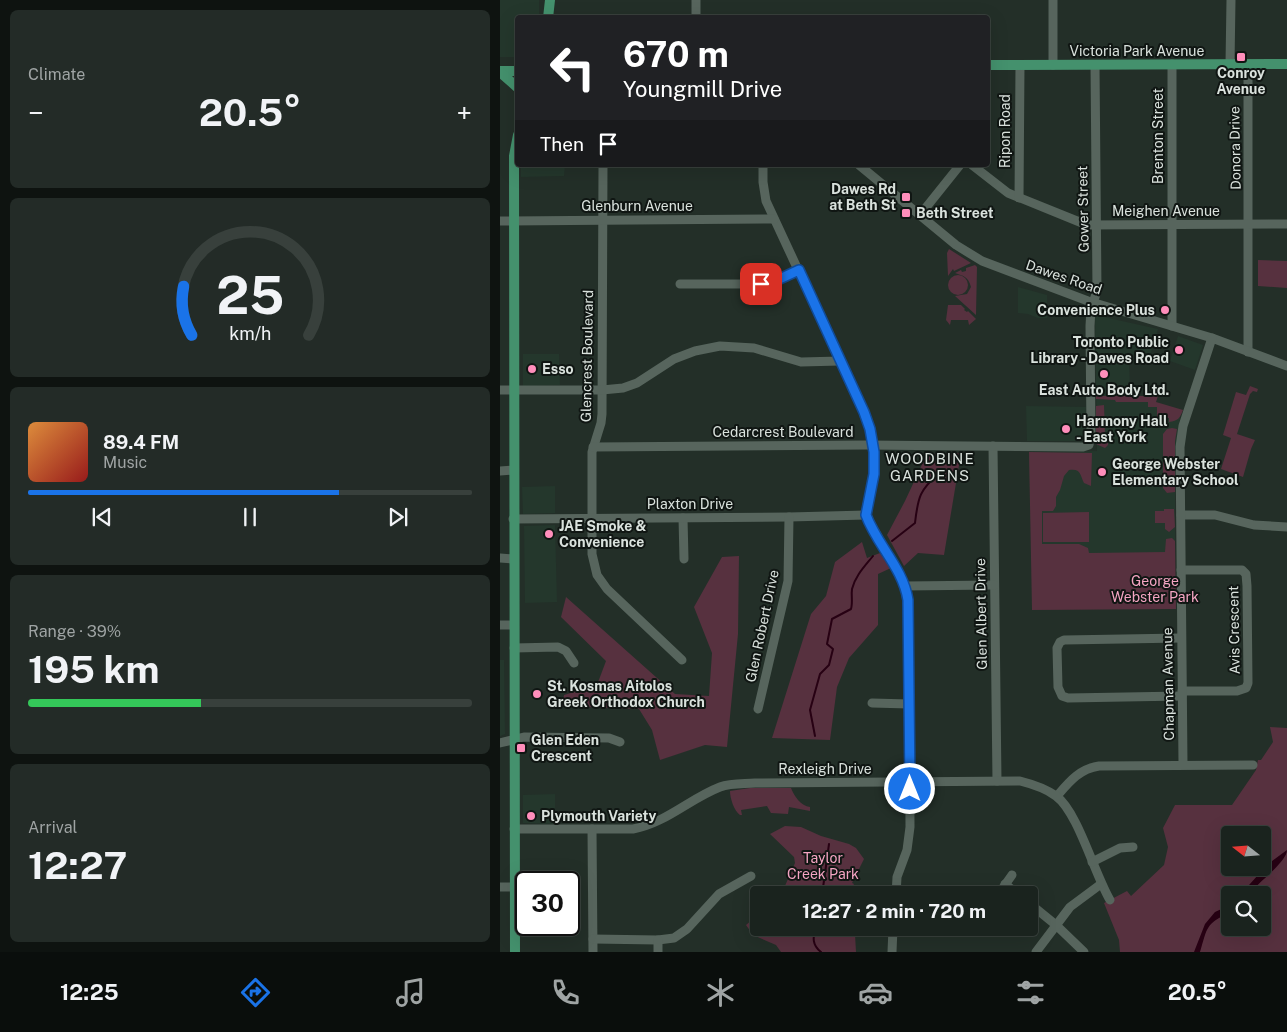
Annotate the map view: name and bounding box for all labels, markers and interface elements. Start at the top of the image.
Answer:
text: 670 m [623,34,729,75]
icon: left [540,35,605,100]
street label: Victoria Park Avenue [1070,43,1204,59]
marker: Conroy Avenue [1235,51,1247,63]
text: Climate [28,65,85,84]
place label: Conroy Avenue [1216,65,1266,97]
text: Youngmill Drive [623,76,782,102]
street label: Brenton Street [1150,88,1166,184]
text: 20.5° [199,90,301,135]
street label: Ripon Road [997,94,1013,168]
text: − [28,96,44,129]
text: + [456,96,472,129]
street label: Donora Drive [1226,106,1244,190]
icon: arrive [594,130,622,158]
text: Then [540,133,584,155]
street label: Gower Street [1074,166,1092,252]
place label: Dawes Rd at Beth St [829,181,896,213]
marker: Dawes Rd at Beth St [900,191,912,203]
street label: Glenburn Avenue [581,198,693,214]
street label: Meighen Avenue [1112,203,1220,219]
place label: Beth Street [916,205,994,221]
marker: Beth Street [900,207,912,219]
street label: Dawes Road [1024,256,1104,298]
pin [740,263,782,305]
text: 25 [216,265,284,326]
icon: arrive [747,270,775,298]
street label: Glencrest Boulevard [578,290,596,422]
place label: Convenience Plus [1037,302,1155,318]
marker: Convenience Plus [1159,304,1171,316]
text: km/h [229,323,271,344]
place label: Toronto Public Library - Dawes Road [1030,334,1169,366]
marker: Toronto Public Library - Dawes Road [1173,344,1185,356]
place label: Esso [542,361,574,377]
marker: Esso [526,363,538,375]
marker: East Auto Body Ltd. [1098,368,1110,380]
place label: East Auto Body Ltd. [1039,382,1169,398]
place label: Harmony Hall - East York [1076,413,1168,445]
marker: Harmony Hall - East York [1060,423,1072,435]
street label: Cedarcrest Boulevard [712,424,854,440]
text: 89.4 FM [103,431,179,453]
district label: WOODBINE GARDENS [885,450,975,484]
text: Music [103,453,147,472]
place label: George Webster Elementary School [1112,456,1239,488]
marker: George Webster Elementary School [1096,466,1108,478]
street label: Plaxton Drive [647,496,733,512]
icon: previous [88,503,116,531]
icon: pause [236,503,264,531]
icon: next [384,503,412,531]
place label: JAE Smoke & Convenience [559,518,646,550]
marker: JAE Smoke & Convenience [543,528,555,540]
street label: Glen Albert Drive [972,558,990,670]
street label: Glen Robert Drive [742,568,782,684]
park label: George Webster Park [1111,573,1199,605]
street label: Avis Crescent [1225,585,1243,675]
text: Range · 39% [28,622,121,641]
street label: Chapman Avenue [1159,627,1177,741]
text: 195 km [28,647,160,692]
place label: St. Kosmas Aitolos Greek Orthodox Church [547,678,705,710]
marker: St. Kosmas Aitolos Greek Orthodox Church [531,688,543,700]
place label: Glen Eden Crescent [531,732,599,764]
marker: Glen Eden Crescent [515,742,527,754]
street label: Rexleigh Drive [778,761,872,777]
position arrow [883,762,935,814]
place label: Plymouth Variety [541,808,656,824]
marker: Plymouth Variety [525,810,537,822]
text: Arrival [28,818,77,837]
north arrow [1221,826,1271,876]
map controls [1221,826,1271,936]
text: 12:27 [28,843,127,888]
park label: Taylor Creek Park [787,850,859,882]
speed limit sign: 30 [515,871,580,936]
button: search [1221,886,1271,936]
text: 12:27 · 2 min · 720 m [802,900,986,922]
icon: directions [238,975,273,1010]
icon: music [393,975,428,1010]
icon: phone [548,975,583,1010]
icon: climate [703,975,738,1010]
icon: car [858,975,893,1010]
icon: filters [1013,975,1048,1010]
text: 12:25 [60,979,119,1005]
text: 20.5° [1168,979,1227,1005]

